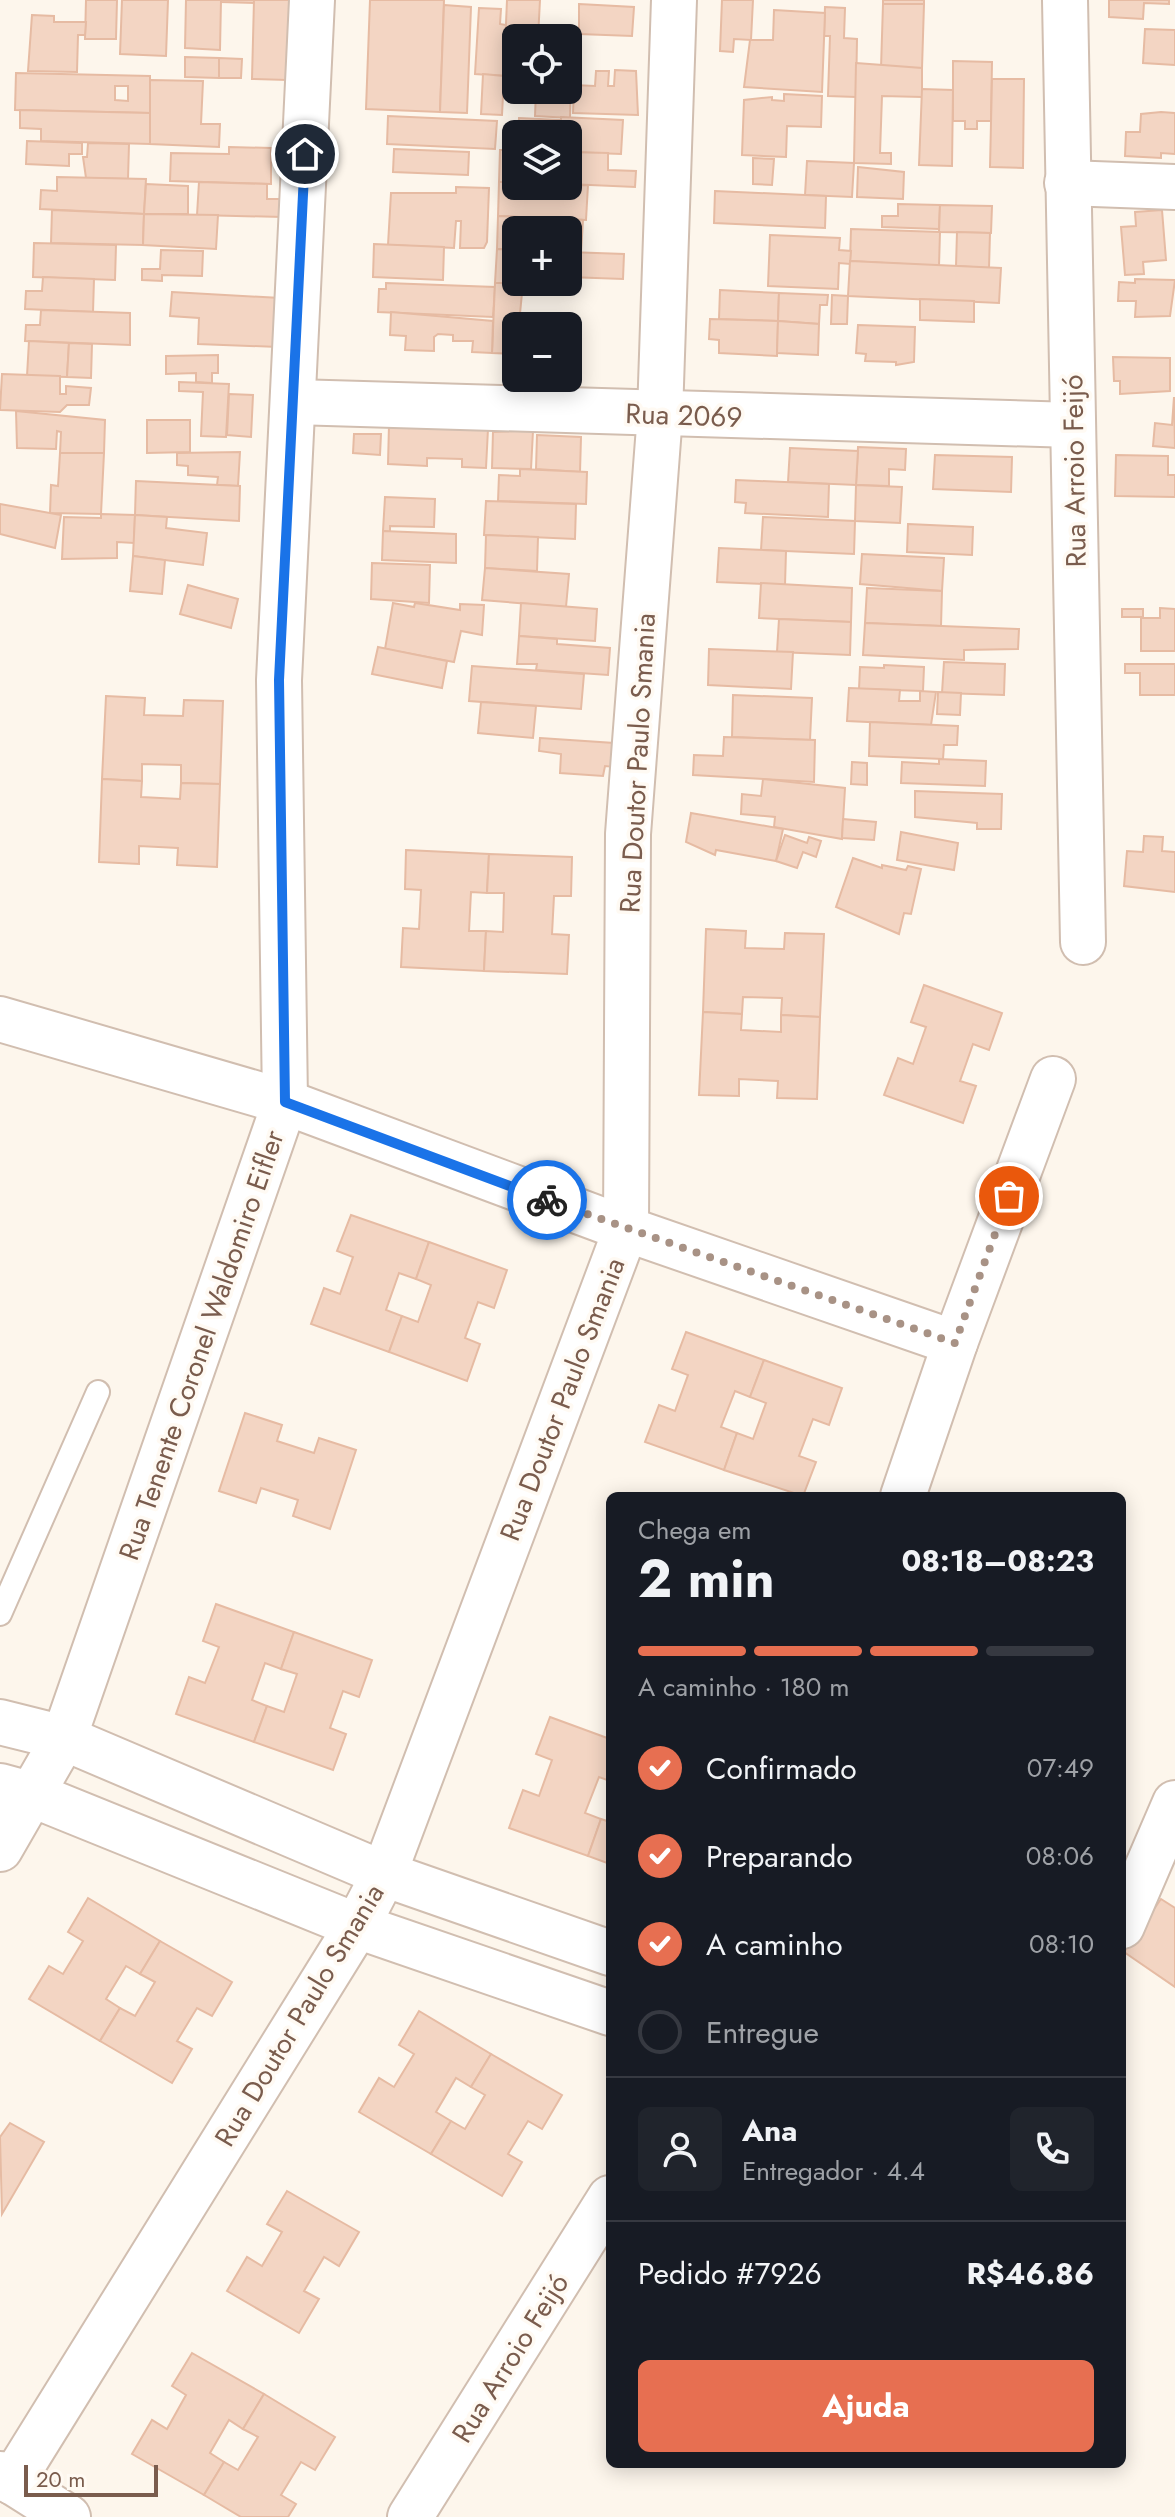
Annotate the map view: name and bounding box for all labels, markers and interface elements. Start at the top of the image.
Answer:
map controls [502,24,582,392]
button: locate [502,24,582,104]
pin [271,120,339,188]
button: layers [502,120,582,200]
icon: home [283,132,327,176]
button: + [502,216,582,296]
button: − [502,312,582,392]
street label: Rua Arroio Feijó [1052,374,1097,568]
street label: Rua 2069 [625,393,743,438]
street label: Rua Doutor Paulo Smania [609,612,666,914]
street label: Rua Tenente Coronel Waldomiro Eifler [108,1124,295,1566]
courier [507,1160,587,1240]
pin [975,1162,1043,1230]
icon: bag [987,1174,1031,1218]
icon: bike [525,1178,569,1222]
street label: Rua Doutor Paulo Smania [490,1252,635,1547]
text: Chega em [638,1511,752,1549]
text: 08:18–08:23 [901,1539,1094,1582]
text: 2 min [638,1541,775,1617]
text: A caminho · 180 m [638,1668,849,1706]
icon: check [638,1746,682,1790]
text: Confirmado [706,1747,857,1790]
text: 07:49 [1027,1749,1094,1787]
icon: check [638,1834,682,1878]
text: Preparando [706,1835,853,1878]
text: 08:06 [1026,1837,1094,1875]
street label: Rua Doutor Paulo Smania [205,1876,394,2154]
icon: check [638,1922,682,1966]
text: A caminho [706,1923,843,1966]
text: 08:10 [1029,1925,1094,1963]
text: Entregue [706,2011,819,2054]
button: person [638,2107,722,2191]
button: phone [1010,2107,1094,2191]
text: Ana [742,2109,797,2152]
text: Entregador · 4.4 [742,2152,925,2190]
text: Pedido #7926 [638,2252,822,2295]
text: R$46.86 [966,2252,1094,2295]
street label: Rua Arroio Feijó [442,2266,579,2451]
button: Ajuda [638,2360,1094,2452]
scale bar [24,2461,158,2497]
text: 20 m [36,2463,85,2495]

